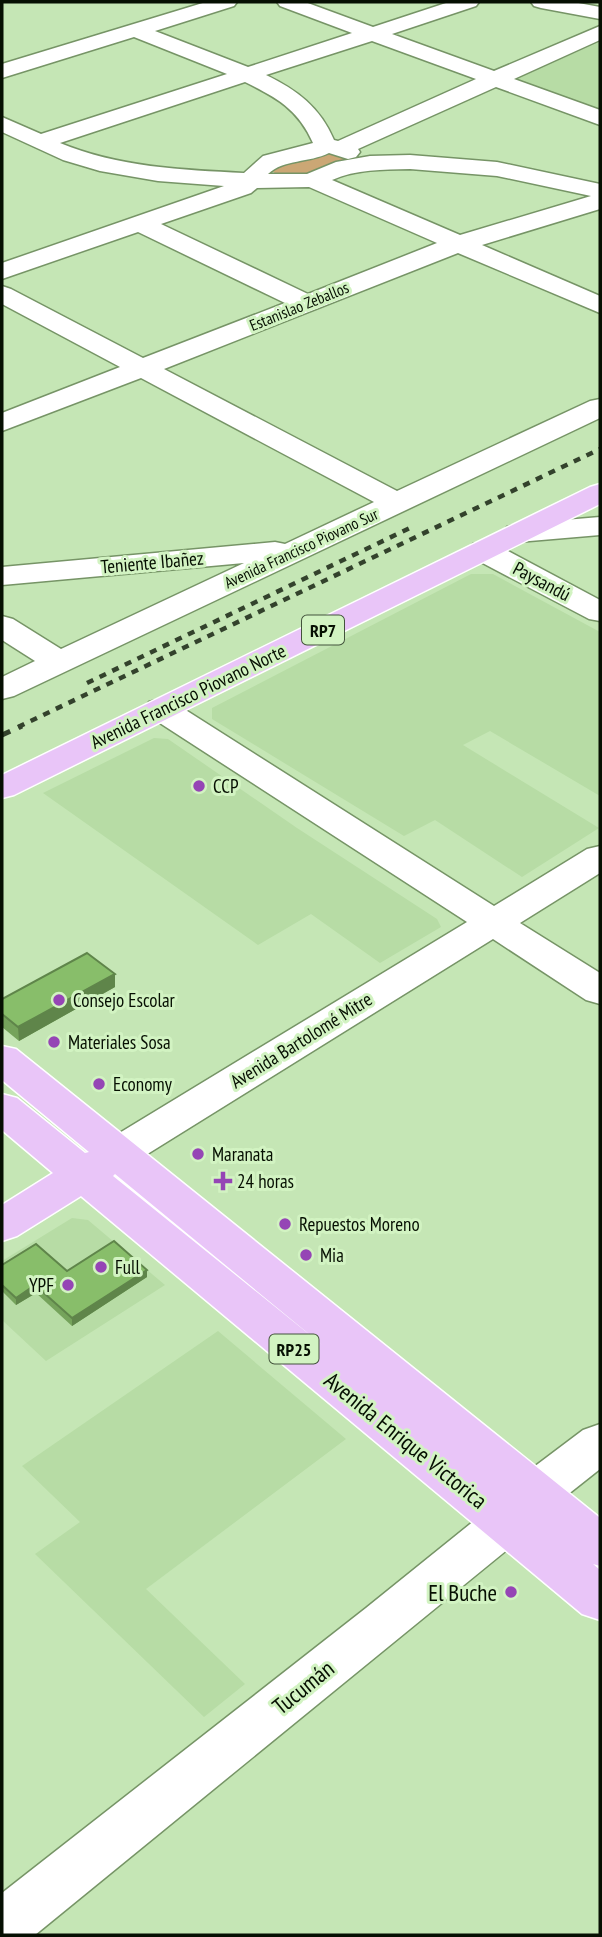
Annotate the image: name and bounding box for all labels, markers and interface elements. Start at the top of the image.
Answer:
street label: Estanislao Zeballos [246,277,352,335]
street label: Avenida Francisco Piovano Sur [221,503,382,592]
street label: Teniente Ibañez [100,546,205,578]
street label: Paysandú [509,556,575,606]
road number: RP7 [302,616,344,644]
street label: Avenida Francisco Piovano Norte [86,638,290,754]
place label: CCP [213,774,239,798]
marker: CCP [191,778,207,794]
street label: Avenida Bartolomé Mitre [226,987,377,1093]
place label: Consejo Escolar [73,988,176,1012]
marker: Consejo Escolar [51,992,67,1008]
place label: Materiales Sosa [68,1030,171,1054]
marker: Materiales Sosa [46,1034,62,1050]
place label: Economy [113,1072,173,1096]
marker: Economy [91,1076,107,1092]
place label: Maranata [212,1142,273,1166]
marker: Maranata [190,1146,206,1162]
place label: 24 horas [237,1169,294,1193]
marker: 24 horas [215,1173,231,1189]
place label: Repuestos Moreno [299,1212,420,1236]
marker: Repuestos Moreno [277,1216,293,1232]
place label: Mia [320,1243,344,1267]
marker: Mia [298,1247,314,1263]
place label: Full [115,1255,141,1279]
marker: Full [93,1259,109,1275]
place label: YPF [29,1273,54,1297]
marker: YPF [60,1277,76,1293]
road number: RP25 [270,1334,318,1364]
street label: Avenida Enrique Victorica [319,1365,493,1515]
place label: El Buche [428,1578,497,1607]
marker: El Buche [503,1584,519,1600]
street label: Tucumán [266,1653,340,1721]

